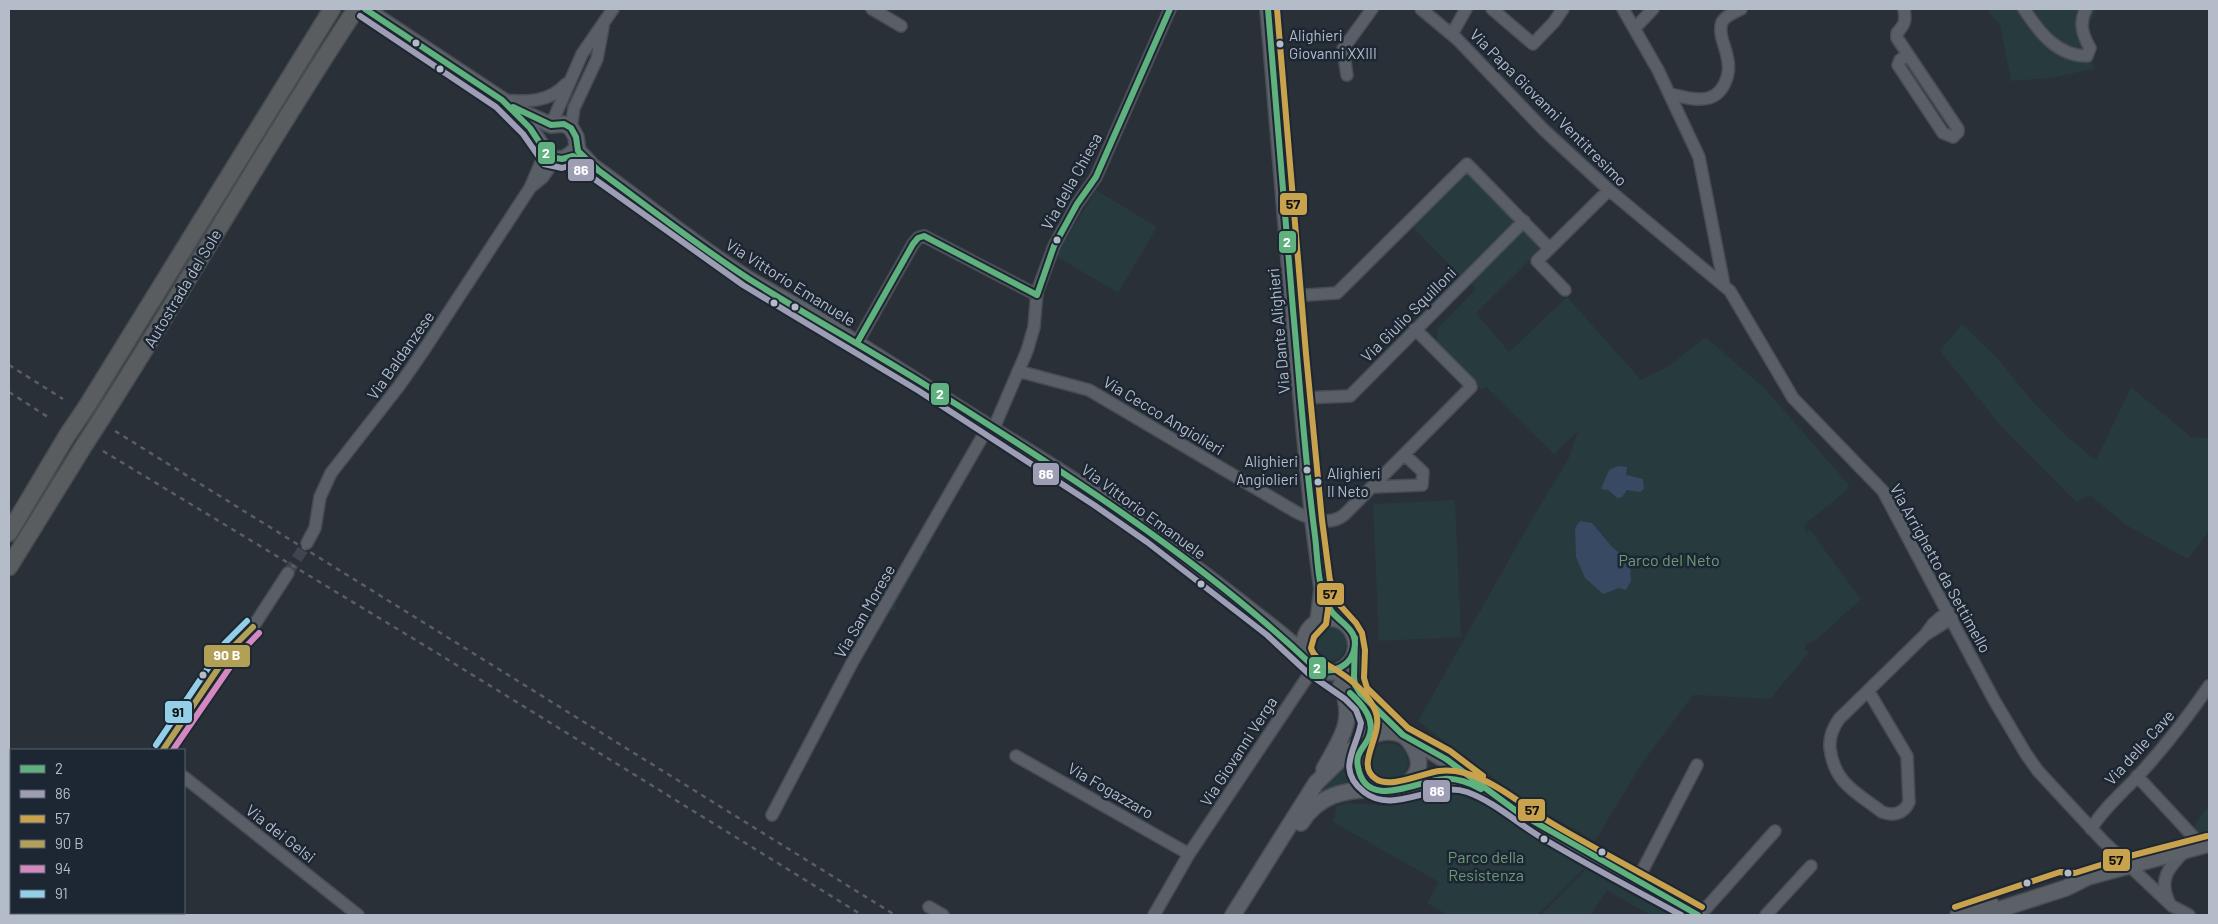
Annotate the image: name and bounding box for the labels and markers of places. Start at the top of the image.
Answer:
place label: Alighieri Giovanni XXIII [1289,26,1377,62]
unlabelled marker [411,38,421,48]
marker: Alighieri Giovanni XXIII [1275,39,1285,49]
unlabelled marker [435,64,445,74]
unlabelled marker [1052,235,1062,245]
unlabelled marker [769,298,779,308]
unlabelled marker [790,302,800,312]
place label: Alighieri Angiolieri [1236,452,1298,488]
place label: Alighieri Il Neto [1327,464,1381,500]
marker: Alighieri Angiolieri [1302,465,1312,475]
marker: Alighieri Il Neto [1313,477,1323,487]
unlabelled marker [1196,579,1206,589]
unlabelled marker [198,670,208,680]
unlabelled marker [1539,834,1549,844]
unlabelled marker [1597,847,1607,857]
unlabelled marker [2063,868,2073,878]
unlabelled marker [2022,878,2032,888]

